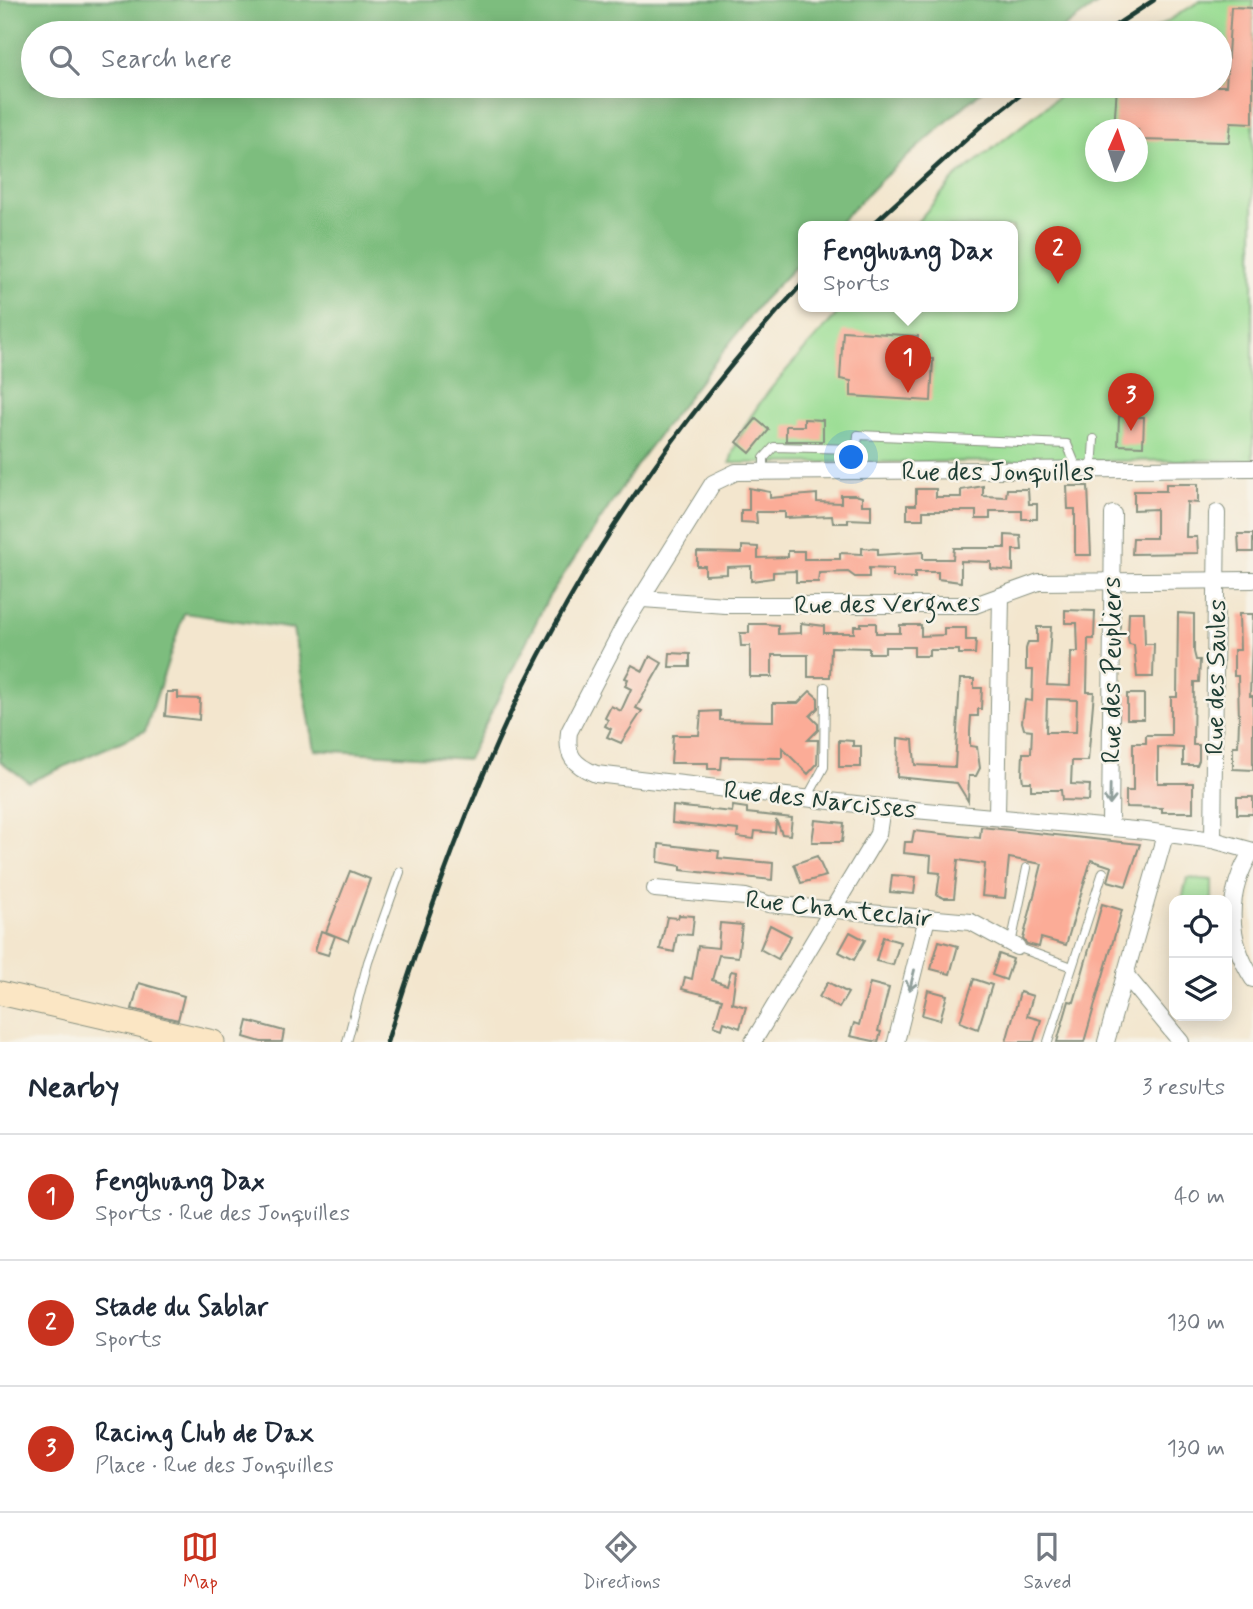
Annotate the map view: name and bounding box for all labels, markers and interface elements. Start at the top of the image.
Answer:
search box [21,21,1232,98]
icon: search [45,41,83,79]
text: Search here [101,43,232,77]
north arrow [1085,119,1148,182]
popup [798,221,1018,312]
pin: 2 [1035,226,1081,284]
text: Fenghuang Dax [823,235,993,269]
text: Sports [823,269,890,299]
pin: 1 [885,335,931,393]
pin: 3 [1108,373,1154,431]
your location [834,440,868,474]
street label: Rue des Jonquilles [902,456,1094,490]
street label: Rue des Peupliers [1096,576,1130,764]
street label: Rue des Vergnes [794,586,980,627]
street label: Rue des Saules [1199,599,1235,755]
street label: Rue des Narcisses [722,774,918,828]
one-way arrow [1103,784,1117,807]
street label: Rue Chanteclair [744,883,934,937]
map controls [1169,895,1232,1021]
button: locate [1169,895,1232,958]
button: layers [1169,958,1232,1021]
one-way arrow [905,968,918,991]
text: Nearby [28,1068,119,1107]
text: 3 results [1142,1073,1225,1103]
text: Fenghuang Dax [95,1165,265,1199]
text: 1 [46,1182,56,1212]
text: 40 m [1174,1182,1225,1212]
text: Sports · Rue des Jonquilles [95,1199,350,1229]
text: Stade du Sablar [95,1291,268,1325]
text: 2 [45,1308,57,1338]
text: 130 m [1167,1308,1225,1338]
text: Sports [95,1325,162,1355]
text: Racing Club de Dax [95,1417,314,1451]
text: 3 [46,1434,56,1464]
text: 130 m [1167,1434,1225,1464]
text: Place · Rue des Jonquilles [95,1451,334,1481]
tab: Map [181,1528,219,1595]
tab: Directions [582,1528,661,1595]
tab: Saved [1023,1528,1071,1595]

